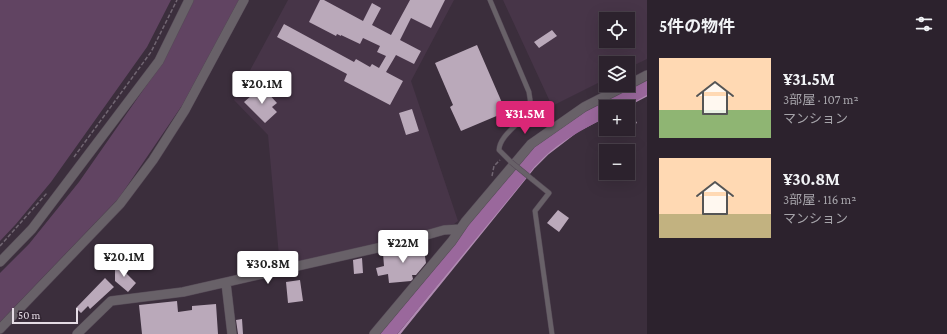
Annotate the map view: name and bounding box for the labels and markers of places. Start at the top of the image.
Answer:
pin: ¥20.1M [229,71,295,105]
pin: ¥31.5M [492,101,558,135]
pin: ¥22M [379,230,427,264]
pin: ¥20.1M [91,244,157,278]
pin: ¥30.8M [235,251,301,285]

